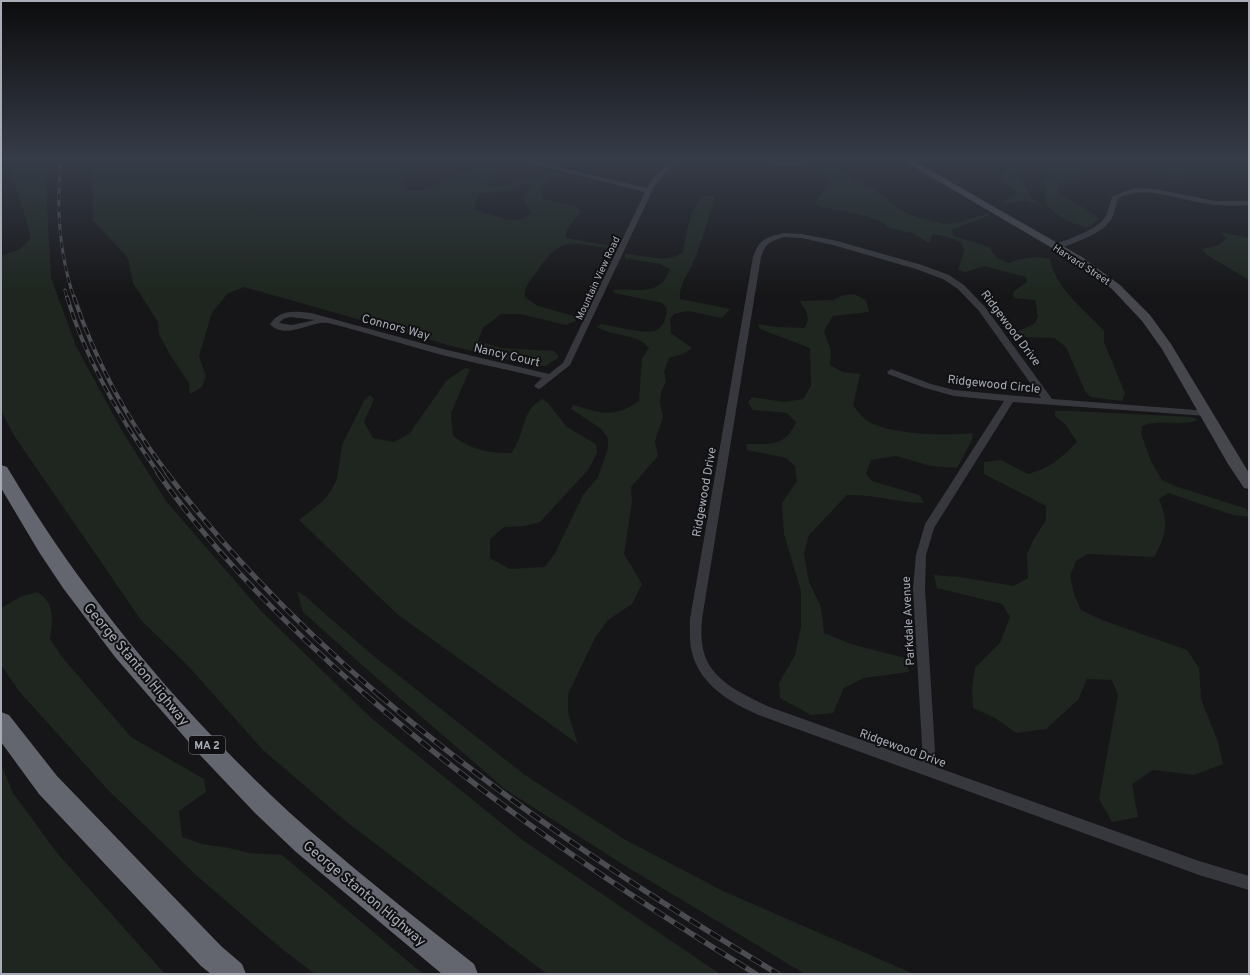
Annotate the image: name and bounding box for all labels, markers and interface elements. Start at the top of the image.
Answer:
street label: Mountain View Road [573,235,623,323]
street label: Harvard Street [1050,242,1112,289]
street label: Ridgewood Drive [976,287,1044,370]
street label: Connors Way [360,311,432,345]
street label: Nancy Court [472,341,541,371]
street label: Ridgewood Circle [947,372,1041,398]
street label: Ridgewood Drive [689,446,721,538]
street label: Parkdale Avenue [899,576,919,666]
street label: George Stanton Highway [79,600,192,730]
street label: Ridgewood Drive [857,726,948,772]
road number: MA 2 [189,736,225,754]
street label: George Stanton Highway [299,838,429,951]

